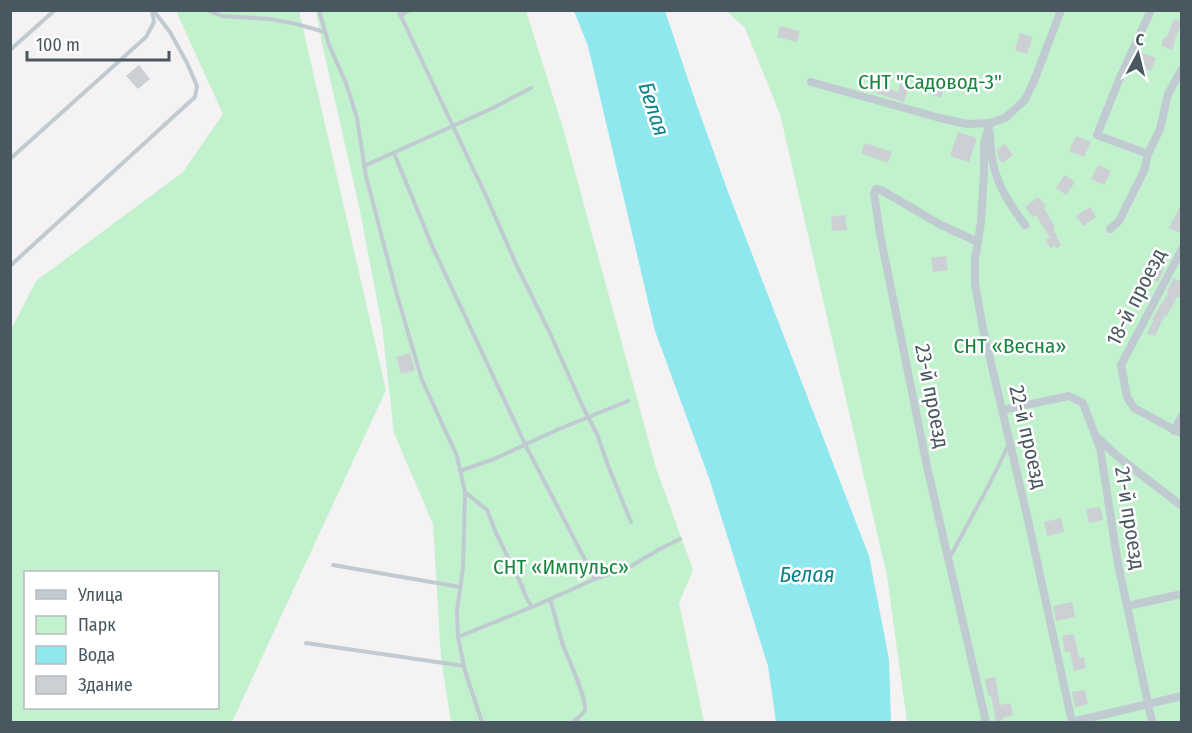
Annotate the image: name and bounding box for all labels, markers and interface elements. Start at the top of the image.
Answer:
scale bar [27,24,170,62]
north arrow [1108,24,1168,84]
text: С [1134,30,1146,50]
text: 100 m [36,34,80,56]
park label: СНТ "Садовод-3" [858,69,1002,95]
water label: Белая [633,79,675,139]
street label: 18-й проезд [1100,244,1172,350]
park label: СНТ «Весна» [954,333,1066,359]
street label: 23-й проезд [909,342,955,450]
street label: 22-й проезд [1003,383,1053,491]
street label: 21-й проезд [1109,465,1151,571]
park label: СНТ «Импульс» [493,554,629,580]
water label: Белая [779,561,835,588]
legend [24,571,219,709]
text: Улица [77,584,123,606]
text: Парк [78,614,116,636]
text: Вода [78,644,115,666]
text: Здание [78,674,133,696]

